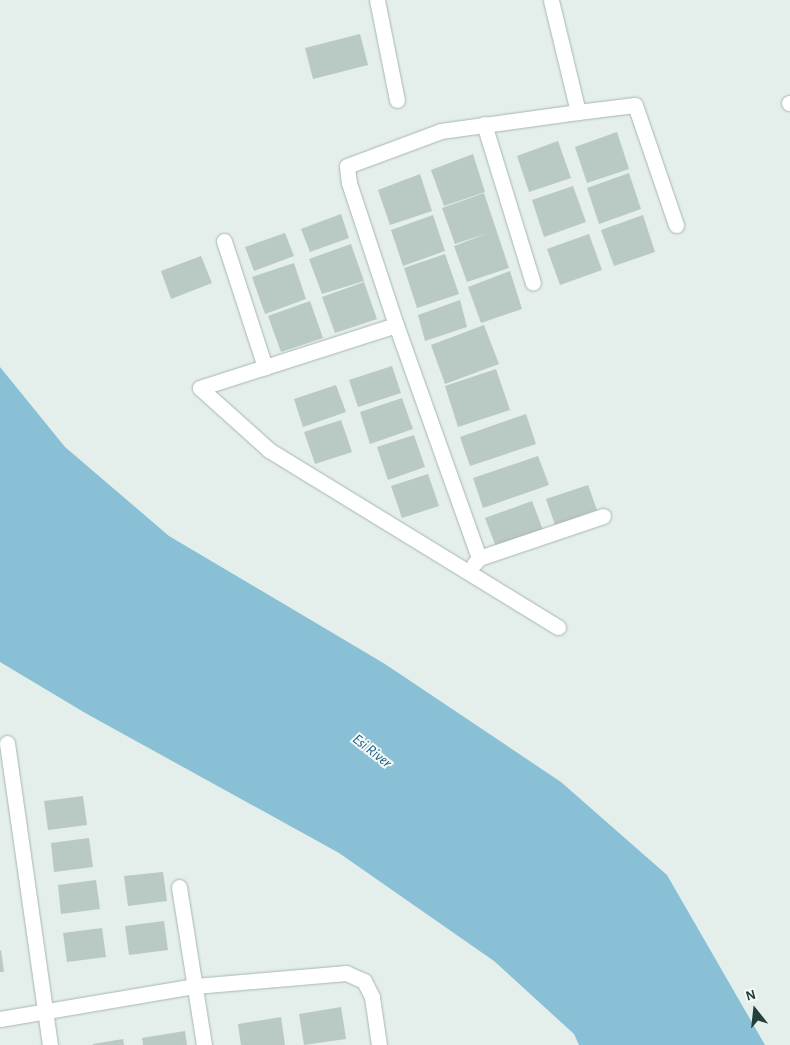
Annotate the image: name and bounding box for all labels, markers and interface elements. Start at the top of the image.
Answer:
water label: Esi River [349,730,395,772]
north arrow [730,985,780,1035]
text: N [744,988,757,1004]

